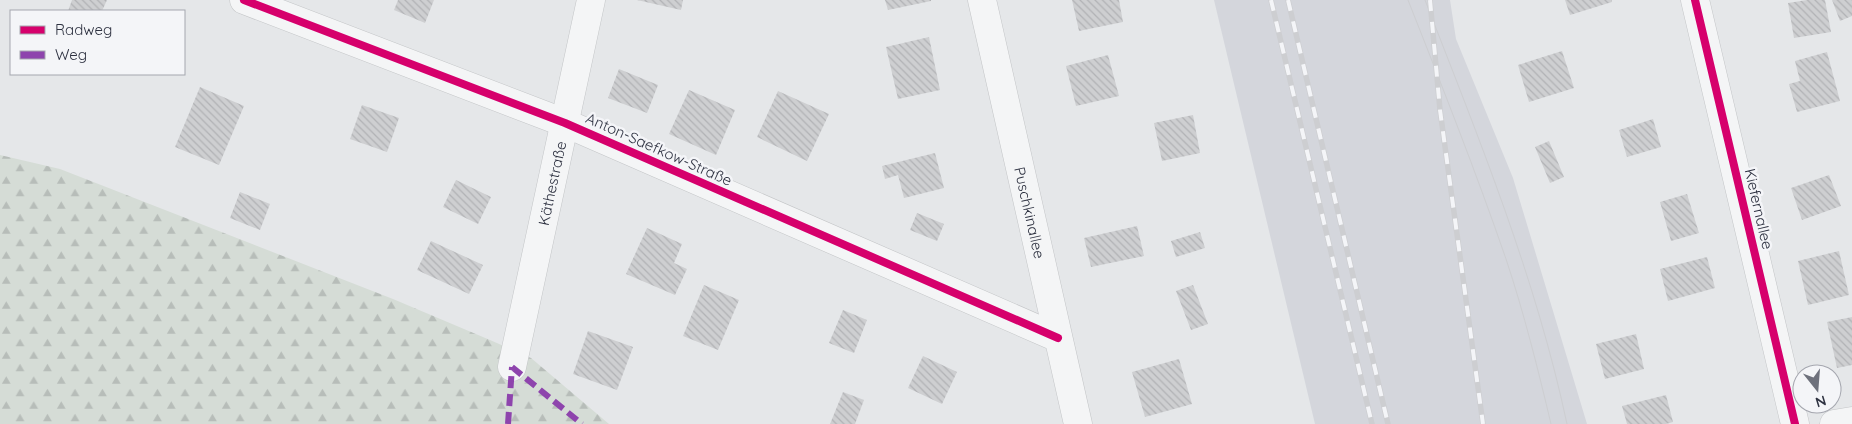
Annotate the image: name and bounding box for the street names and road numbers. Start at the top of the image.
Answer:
street label: Anton-Saefkow-Straße [583,108,735,190]
street label: Käthestraße [533,139,570,227]
street label: Puschkinallee [1011,165,1050,260]
street label: Kiefernallee [1740,167,1778,251]

